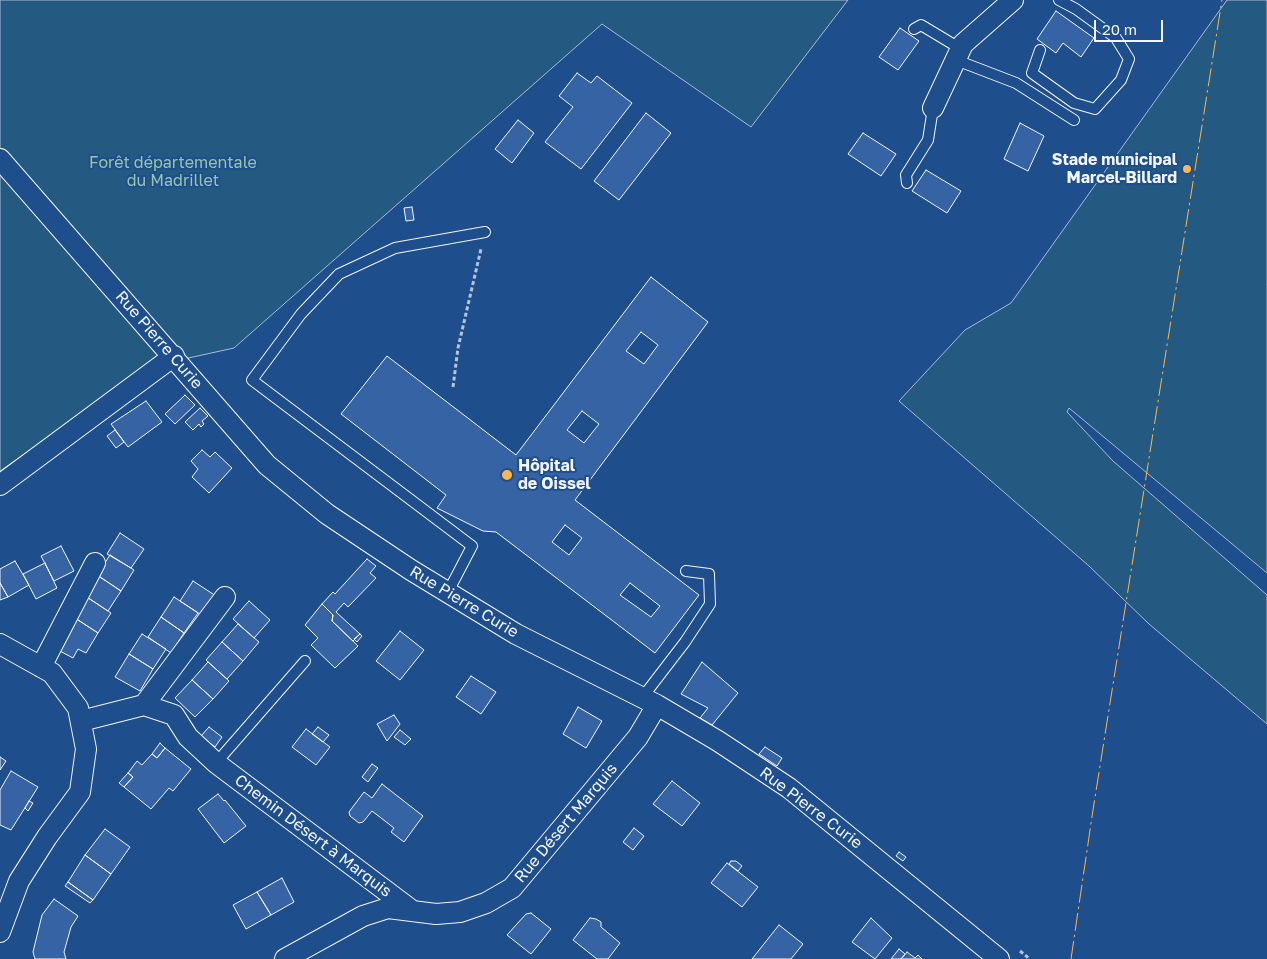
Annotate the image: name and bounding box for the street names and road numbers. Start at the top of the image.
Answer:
street label: Rue Pierre Curie [111,287,207,393]
street label: Rue Pierre Curie [406,562,522,642]
street label: Rue Désert Marquis [510,759,622,887]
street label: Rue Pierre Curie [756,763,866,853]
street label: Chemin Désert à Marquis [231,771,395,901]

